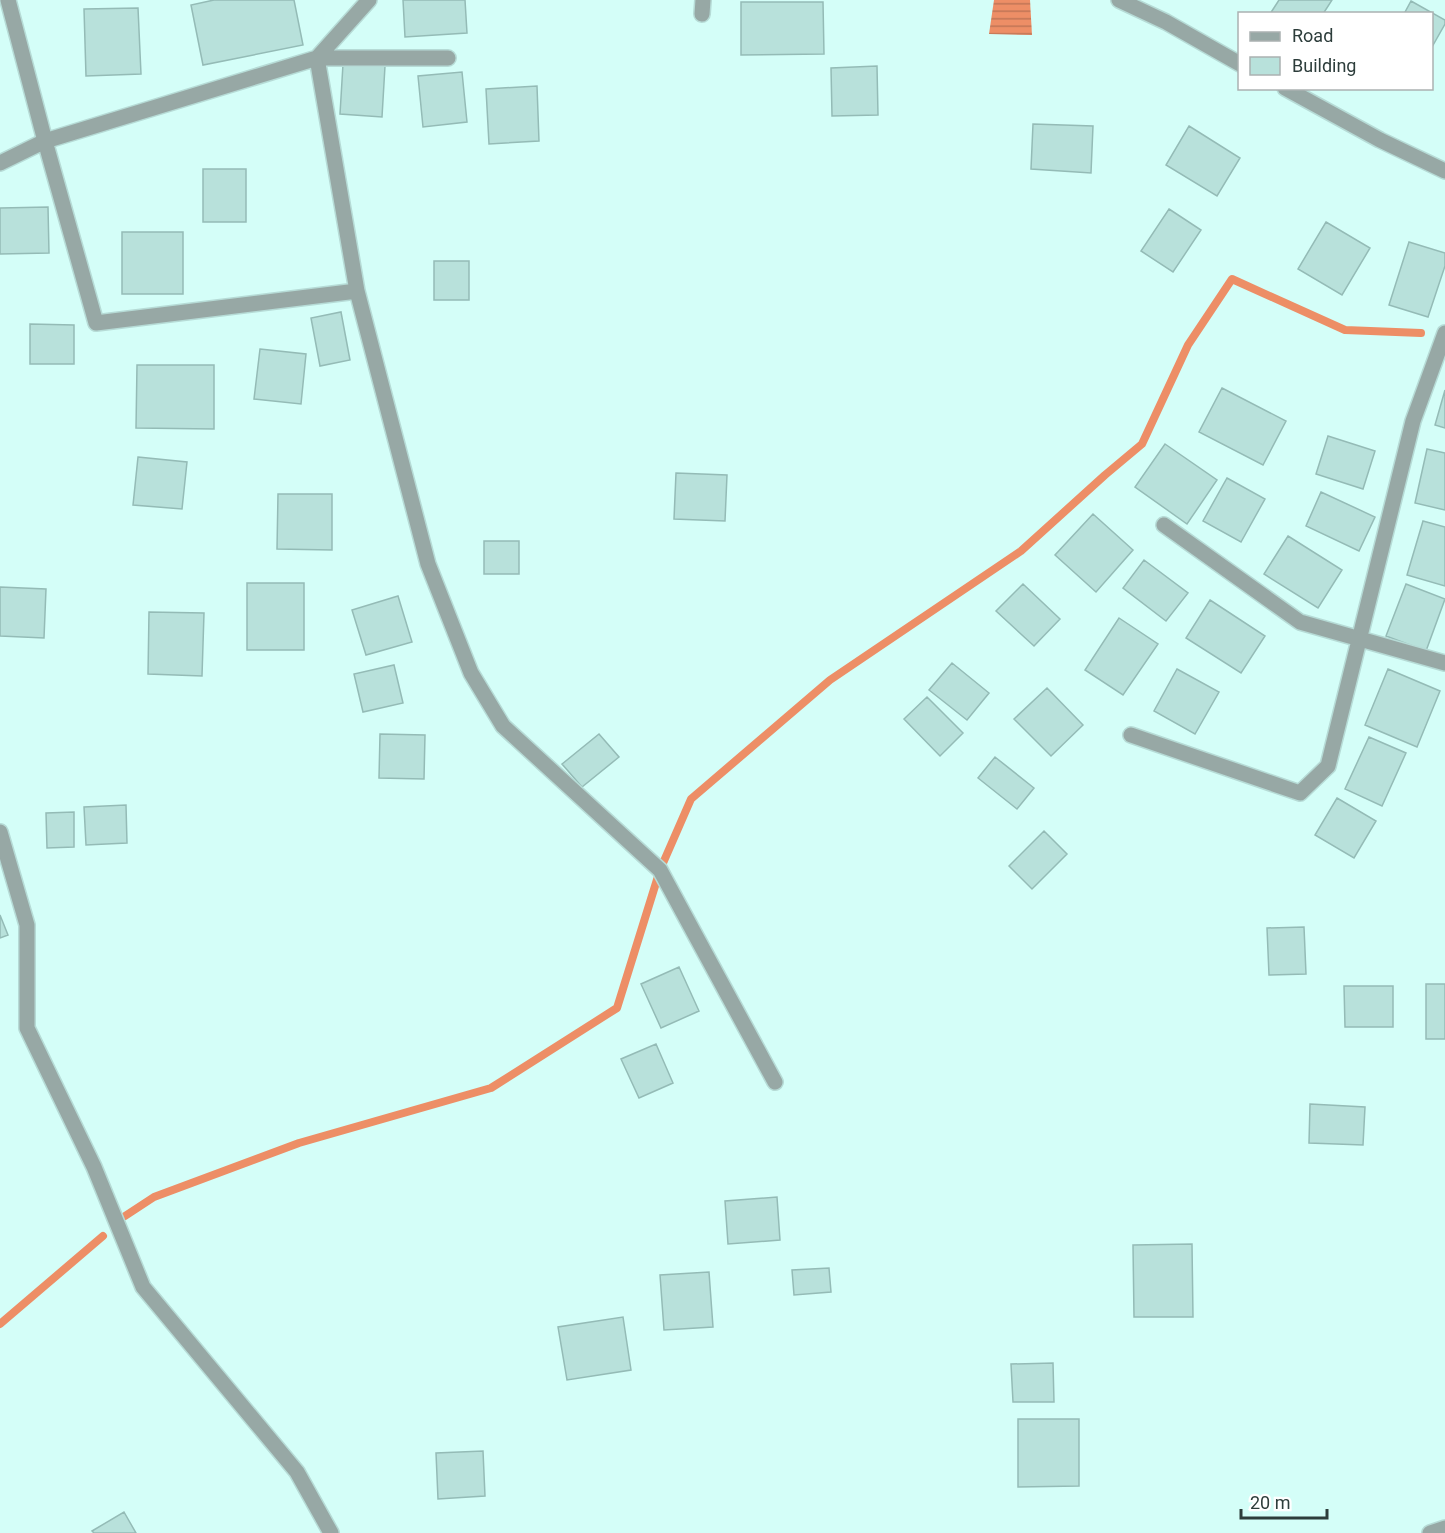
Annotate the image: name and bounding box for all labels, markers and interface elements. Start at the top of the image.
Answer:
legend [1238,12,1433,90]
text: Road [1292,25,1333,46]
text: Building [1292,55,1356,76]
scale bar [1241,1482,1326,1520]
text: 20 m [1250,1492,1290,1513]

